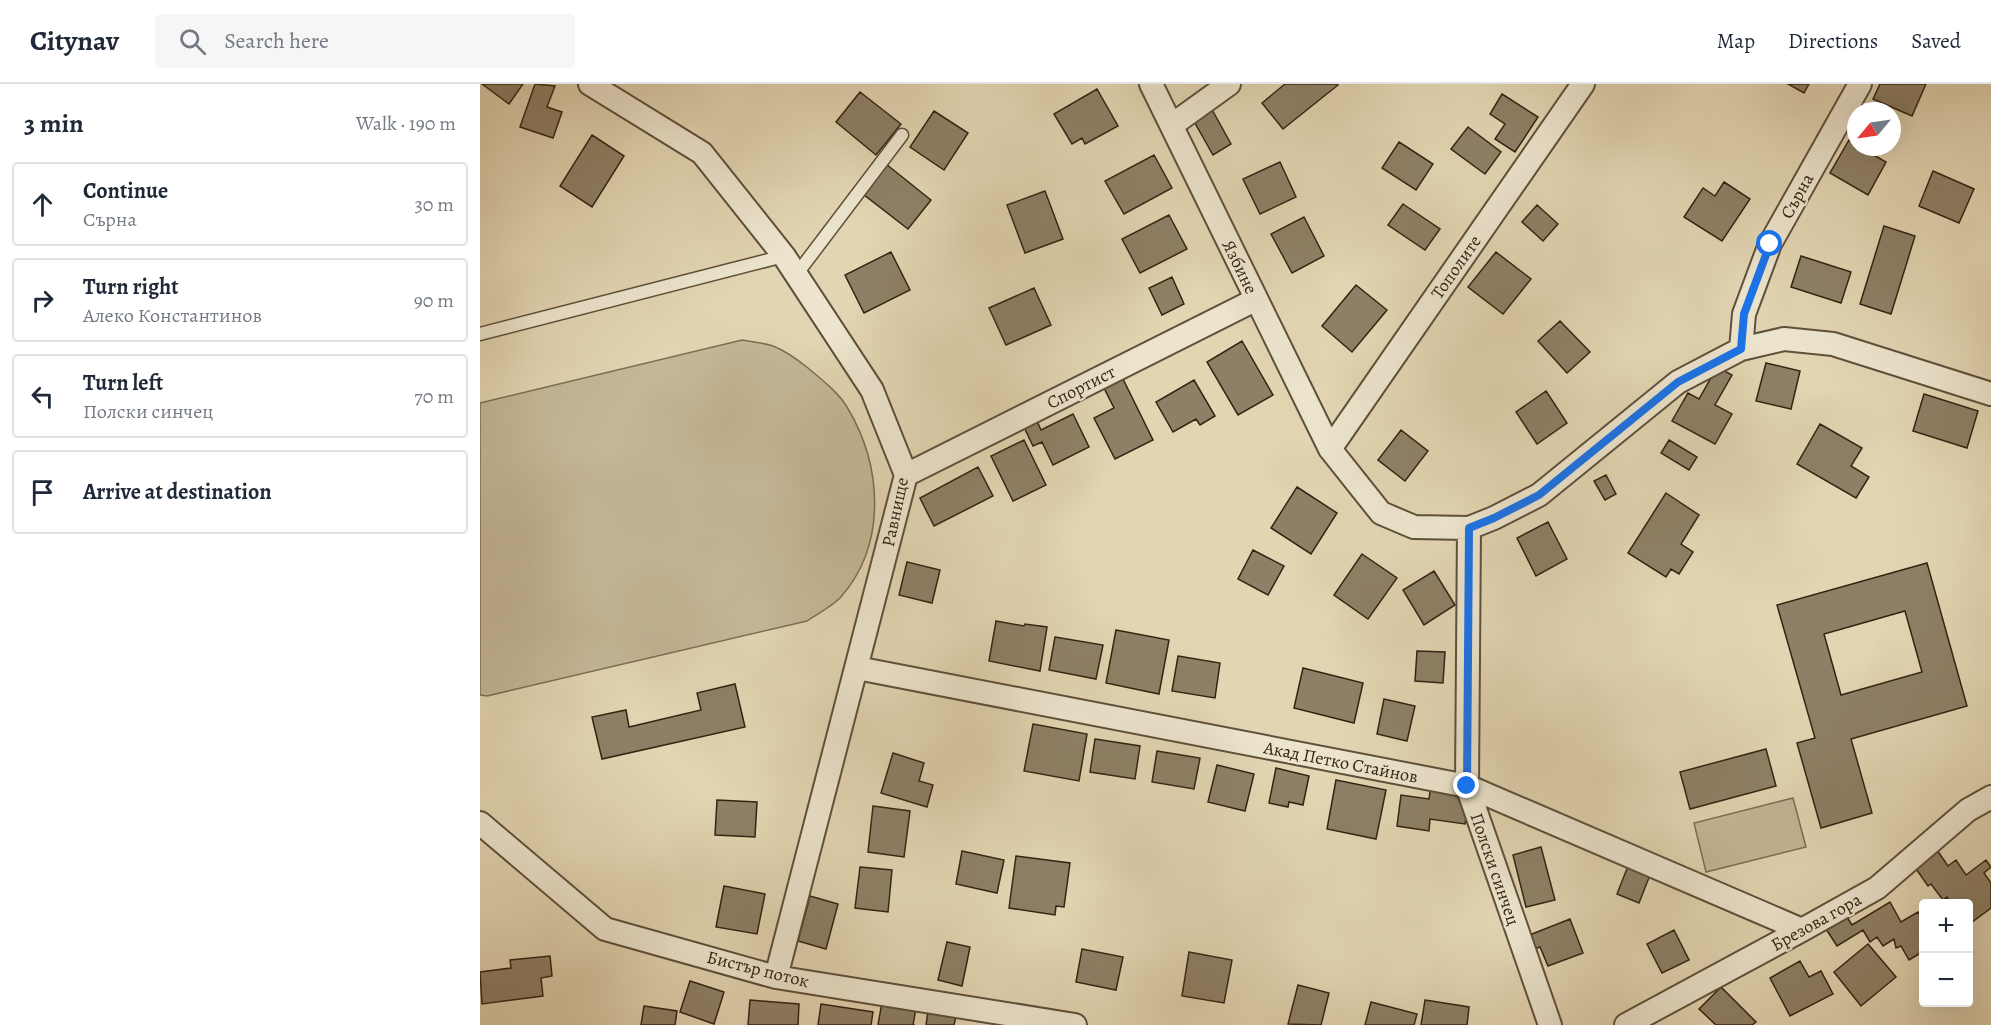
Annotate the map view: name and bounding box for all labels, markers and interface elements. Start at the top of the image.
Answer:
search box [155,14,575,68]
text: Citynav [30,22,119,60]
icon: search [176,25,209,58]
text: Search here [224,26,329,56]
text: Map [1717,27,1755,55]
text: Directions [1788,27,1878,55]
text: Saved [1911,27,1961,55]
north arrow [1847,102,1901,156]
text: 3 min [24,106,84,141]
text: Walk · 190 m [356,110,456,137]
street label: Сърна [1775,168,1820,223]
text: Continue [83,176,168,206]
icon: ahead [26,188,59,221]
text: 30 m [414,191,454,218]
text: Сърна [83,206,137,233]
street label: Тополите [1425,230,1487,304]
route start [1756,230,1782,256]
street label: Язбине [1217,236,1263,298]
text: Turn right [83,272,179,302]
icon: right [26,284,59,317]
text: 90 m [414,287,454,314]
text: Алеко Константинов [83,302,262,329]
street label: Спортист [1043,359,1119,415]
text: Turn left [83,368,163,398]
icon: left [26,380,59,413]
text: 70 m [414,383,454,410]
text: Полски синчец [83,398,213,425]
street label: Равнище [876,475,914,549]
icon: arrive [26,476,59,509]
text: Arrive at destination [83,477,272,507]
street label: Акад Петко Стайнов [1261,735,1420,789]
route end [1453,772,1479,798]
street label: Полски синчец [1465,810,1525,928]
street label: Брезова гора [1766,887,1866,957]
map controls [1919,899,1973,1007]
button: + [1919,899,1973,953]
street label: Бистър поток [704,945,812,993]
button: − [1919,953,1973,1007]

